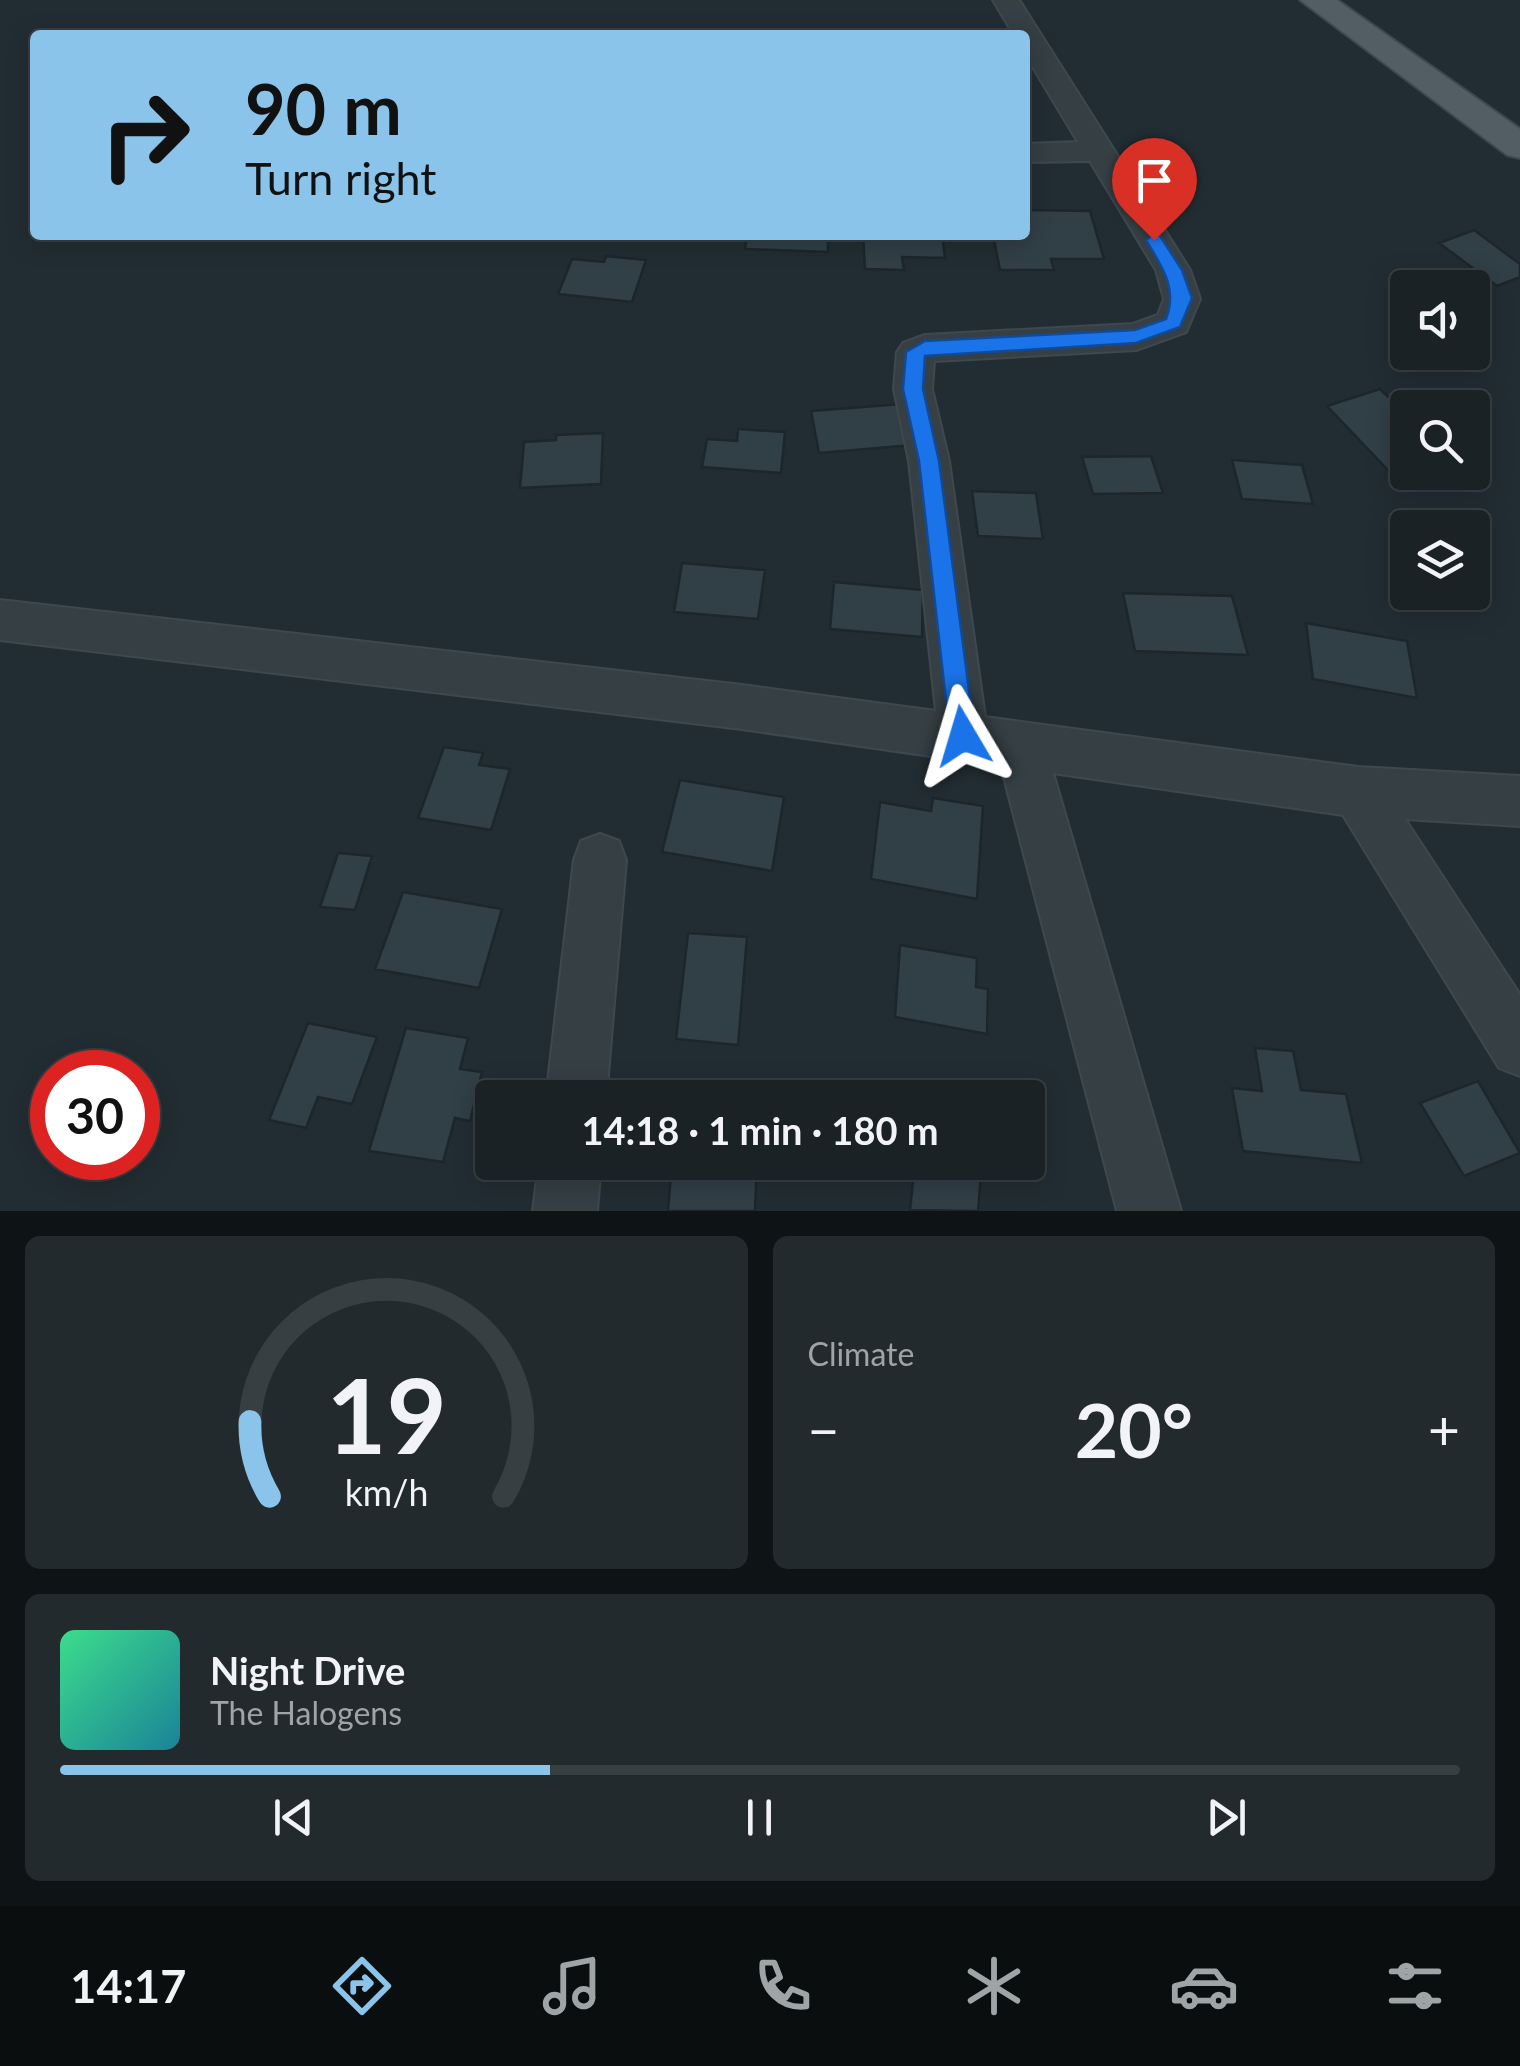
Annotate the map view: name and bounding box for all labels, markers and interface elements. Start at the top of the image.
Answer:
text: 90 m [245,66,402,150]
icon: right [80,70,210,200]
pin [1112,138,1197,241]
text: Turn right [245,151,436,205]
icon: arrive [1127,153,1182,208]
map controls [1390,270,1490,610]
button: sound [1390,270,1490,370]
button: search [1390,390,1490,490]
button: layers [1390,510,1490,610]
position arrow [911,684,1015,788]
speed limit sign: 30 [30,1050,160,1180]
text: 14:18 · 1 min · 180 m [581,1107,939,1153]
text: Climate [808,1334,914,1373]
text: 19 [326,1351,447,1476]
text: 20° [1075,1384,1193,1474]
text: − [808,1396,839,1462]
text: + [1428,1396,1460,1462]
text: km/h [344,1471,428,1514]
text: Night Drive [210,1647,405,1693]
text: The Halogens [210,1693,402,1732]
icon: previous [266,1790,321,1845]
icon: pause [732,1790,787,1845]
icon: next [1199,1790,1254,1845]
icon: directions [327,1951,397,2021]
icon: music [537,1951,607,2021]
icon: phone [748,1951,818,2021]
icon: climate [959,1951,1029,2021]
icon: car [1169,1951,1239,2021]
icon: filters [1380,1951,1450,2021]
text: 14:17 [70,1959,186,2013]

